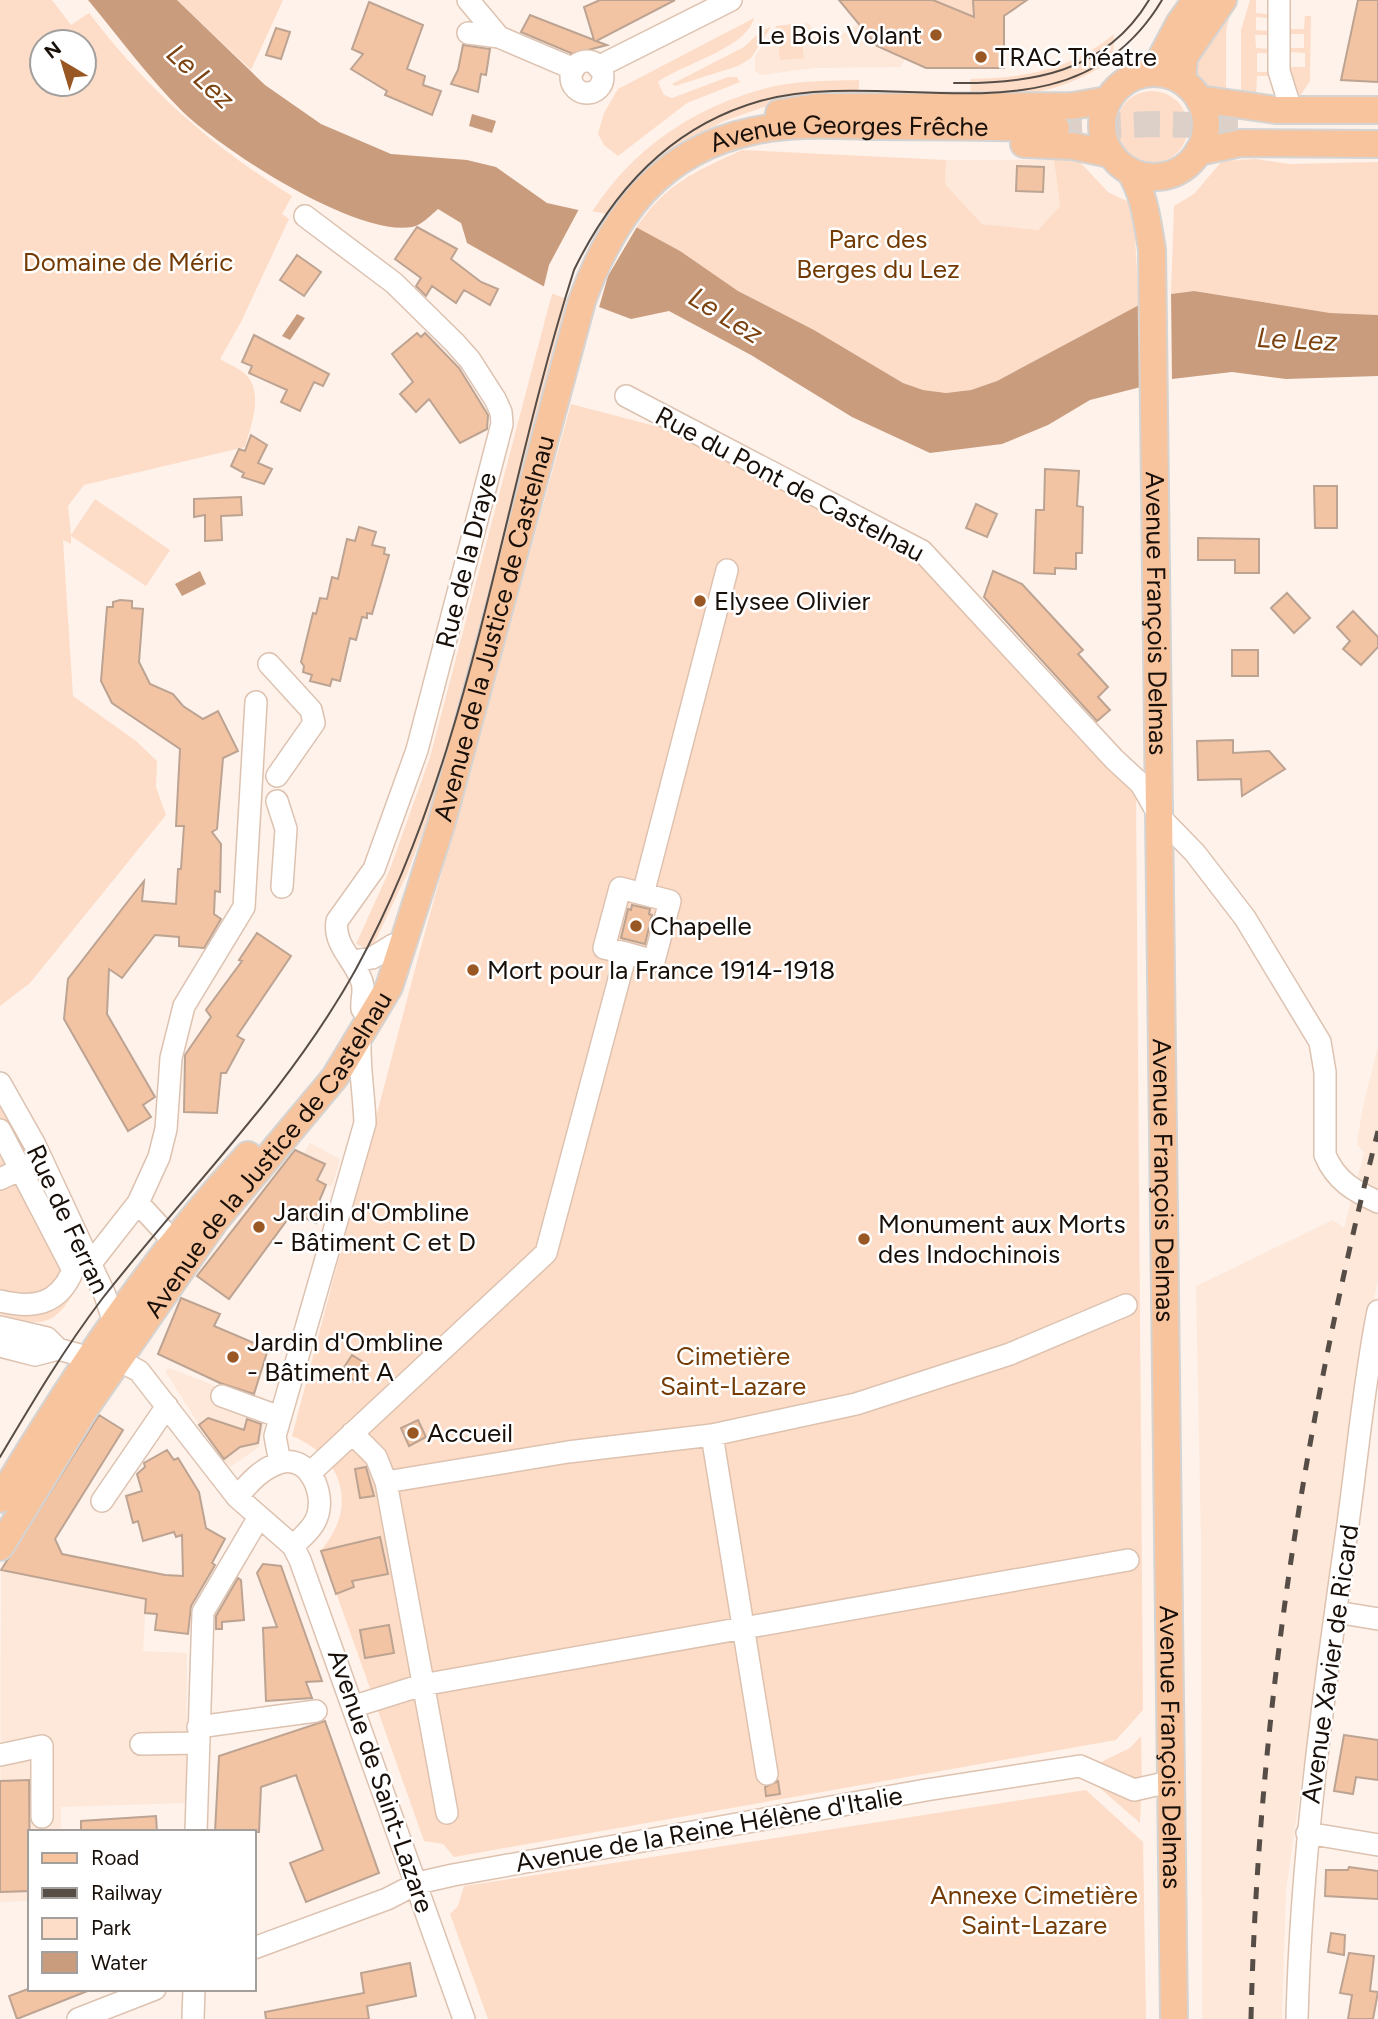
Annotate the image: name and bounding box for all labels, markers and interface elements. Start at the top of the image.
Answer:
place label: Le Bois Volant [757,19,922,51]
marker: Le Bois Volant [928,27,944,43]
north arrow [28,28,98,98]
text: N [40,36,66,64]
water label: Le Lez [160,36,242,116]
place label: TRAC Théatre [995,41,1157,73]
marker: TRAC Théatre [973,49,989,65]
street label: Avenue Georges Frêche [705,109,988,159]
park label: Parc des Berges du Lez [796,223,960,285]
park label: Domaine de Méric [23,246,233,278]
water label: Le Lez [683,279,769,351]
water label: Le Lez [1256,320,1338,358]
street label: Rue du Pont de Castelnau [650,399,930,569]
street label: Avenue de la Justice de Castelnau [427,432,561,825]
street label: Rue de la Draye [429,469,503,651]
street label: Avenue François Delmas [1139,471,1174,756]
place label: Elysee Olivier [714,585,870,617]
marker: Elysee Olivier [692,593,708,609]
place label: Chapelle [650,910,752,942]
marker: Chapelle [628,918,644,934]
place label: Mort pour la France 1914-1918 [487,954,835,986]
marker: Mort pour la France 1914-1918 [465,962,481,978]
street label: Avenue de la Justice de Castelnau [137,986,399,1324]
street label: Avenue François Delmas [1146,1038,1181,1323]
street label: Rue de Ferran [20,1139,116,1299]
place label: Jardin d'Ombline - Bâtiment C et D [273,1196,476,1258]
place label: Monument aux Morts des Indochinois [878,1208,1126,1270]
marker: Jardin d'Ombline - Bâtiment C et D [251,1219,267,1235]
marker: Monument aux Morts des Indochinois [856,1231,872,1247]
place label: Jardin d'Ombline - Bâtiment A [247,1326,443,1388]
park label: Cimetière Saint-Lazare [660,1340,806,1402]
marker: Jardin d'Ombline - Bâtiment A [225,1349,241,1365]
place label: Accueil [427,1417,513,1449]
marker: Accueil [405,1425,421,1441]
street label: Avenue Xavier de Ricard [1295,1523,1365,1805]
street label: Avenue François Delmas [1153,1605,1188,1889]
street label: Avenue de Saint-Lazare [321,1645,441,1917]
street label: Avenue de la Reine Hélène d'Italie [513,1779,905,1879]
legend [28,1830,256,1991]
text: Road [91,1845,139,1870]
park label: Annexe Cimetière Saint-Lazare [930,1879,1138,1941]
text: Railway [91,1880,162,1905]
text: Park [91,1915,132,1940]
text: Water [91,1950,147,1975]

